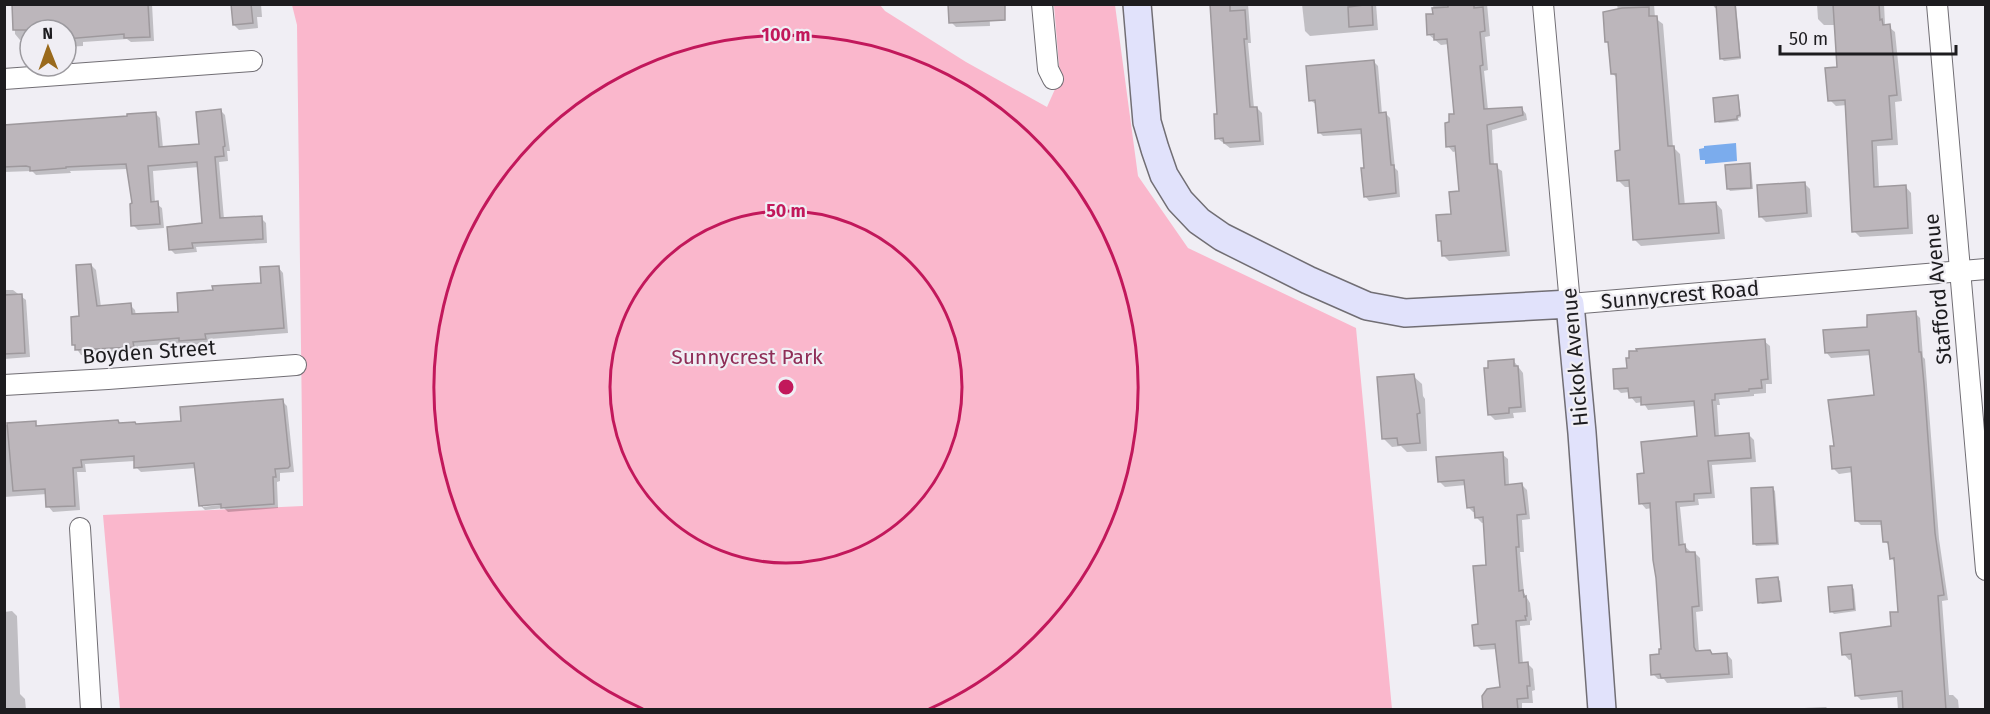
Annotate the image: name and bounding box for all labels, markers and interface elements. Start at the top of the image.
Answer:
north arrow [18,18,78,78]
scale bar [1780,18,1956,56]
text: N [42,24,53,43]
text: 100 m [762,24,810,46]
text: 50 m [1789,28,1828,50]
text: 50 m [766,200,806,222]
street label: Stafford Avenue [1918,212,1958,366]
street label: Sunnycrest Road [1600,275,1760,315]
street label: Hickok Avenue [1556,287,1594,427]
street label: Boyden Street [81,334,217,370]
park label: Sunnycrest Park [671,344,823,370]
centre of rings [776,377,796,397]

